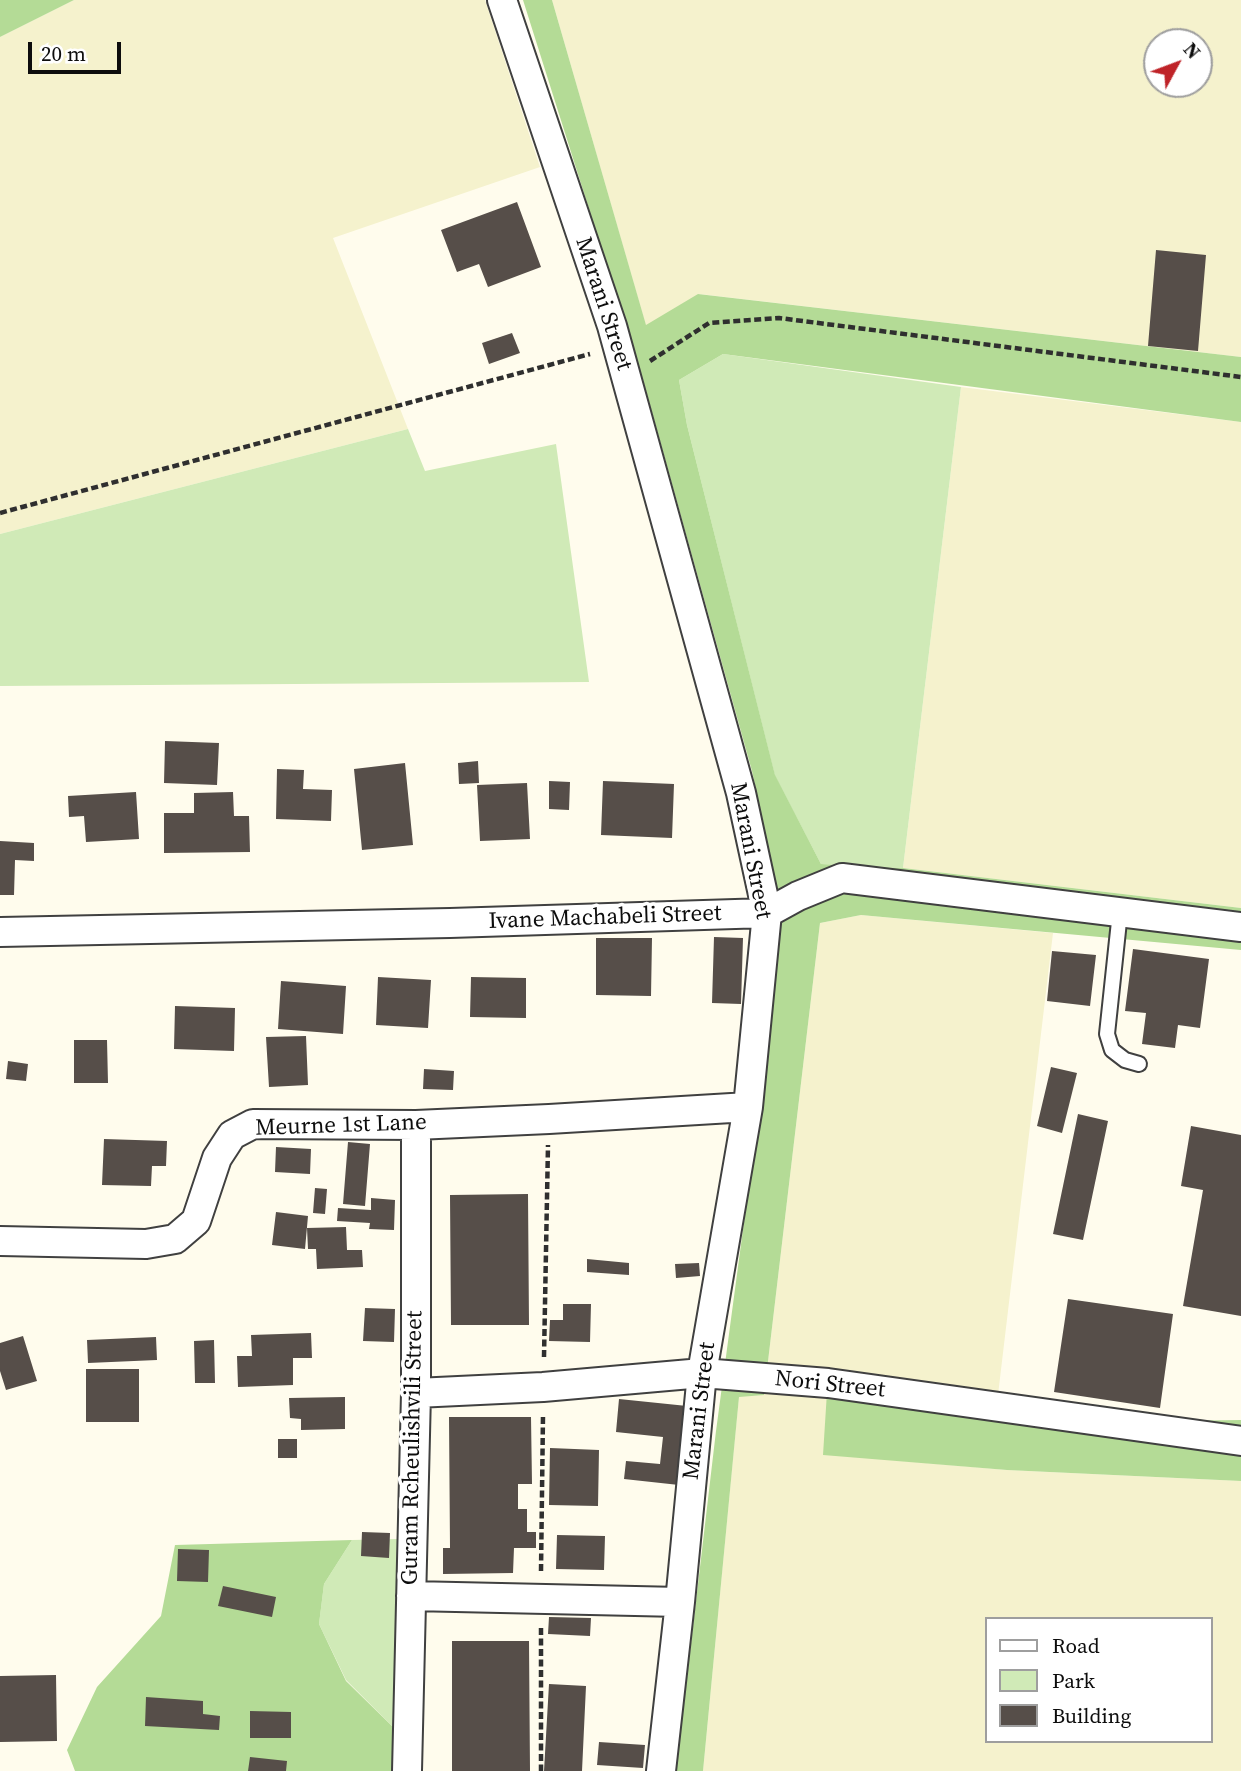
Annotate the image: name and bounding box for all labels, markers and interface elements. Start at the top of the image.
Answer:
scale bar [32,28,124,72]
north arrow [1143,28,1213,98]
text: N [1178,37,1207,64]
text: 20 m [41,39,86,68]
street label: Marani Street [568,234,638,374]
street label: Marani Street [723,780,777,922]
street label: Ivane Machabeli Street [488,900,722,936]
street label: Meurne 1st Lane [255,1109,427,1143]
street label: Guram Rcheulishvili Street [397,1311,429,1585]
street label: Marani Street [678,1341,722,1481]
street label: Nori Street [774,1365,886,1405]
legend [986,1617,1213,1743]
text: Road [1052,1631,1100,1660]
text: Park [1052,1666,1095,1695]
text: Building [1052,1701,1131,1730]

